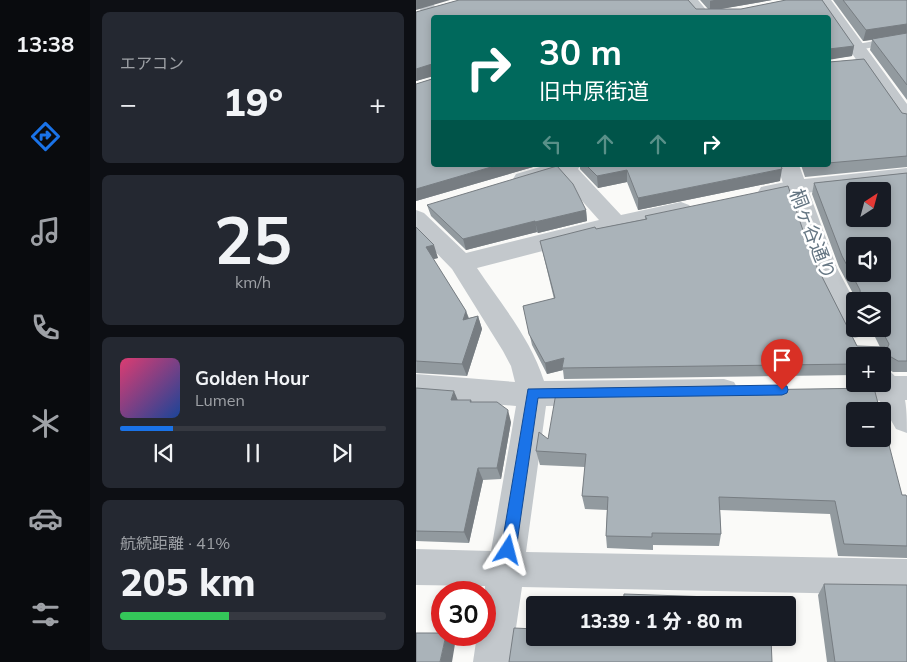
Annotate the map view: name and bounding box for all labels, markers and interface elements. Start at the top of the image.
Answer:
text: 13:38 [16,30,74,58]
text: 30 m [539,30,622,74]
icon: right [456,35,521,100]
text: エアコン [120,53,184,73]
text: 旧中原街道 [539,77,649,105]
text: 19° [223,78,283,126]
text: − [120,86,137,121]
text: + [369,86,386,121]
icon: directions [28,119,63,154]
icon: left [538,130,566,158]
icon: ahead [591,130,619,158]
icon: ahead [644,130,672,158]
icon: right [697,130,725,158]
north arrow [846,182,891,228]
map controls [846,182,891,447]
street label: 桐ヶ谷通り [785,185,841,283]
text: 25 [214,199,292,280]
icon: music [28,214,63,249]
button: sound [846,237,891,282]
text: km/h [235,272,271,292]
button: layers [846,292,891,337]
icon: phone [28,310,63,345]
pin [761,339,803,390]
icon: arrive [768,346,796,374]
button: + [846,347,891,392]
text: Golden Hour [195,366,309,390]
text: Lumen [195,390,245,410]
button: − [846,402,891,447]
icon: climate [28,406,63,441]
icon: previous [150,439,178,467]
icon: pause [239,439,267,467]
icon: next [328,439,356,467]
icon: car [28,501,63,536]
position arrow [481,523,533,575]
text: 航続距離 · 41% [120,533,230,553]
text: 205 km [120,558,256,606]
speed limit sign: 30 [431,581,496,646]
icon: filters [28,597,63,632]
text: 13:39 · 1 分 · 80 m [579,609,743,633]

